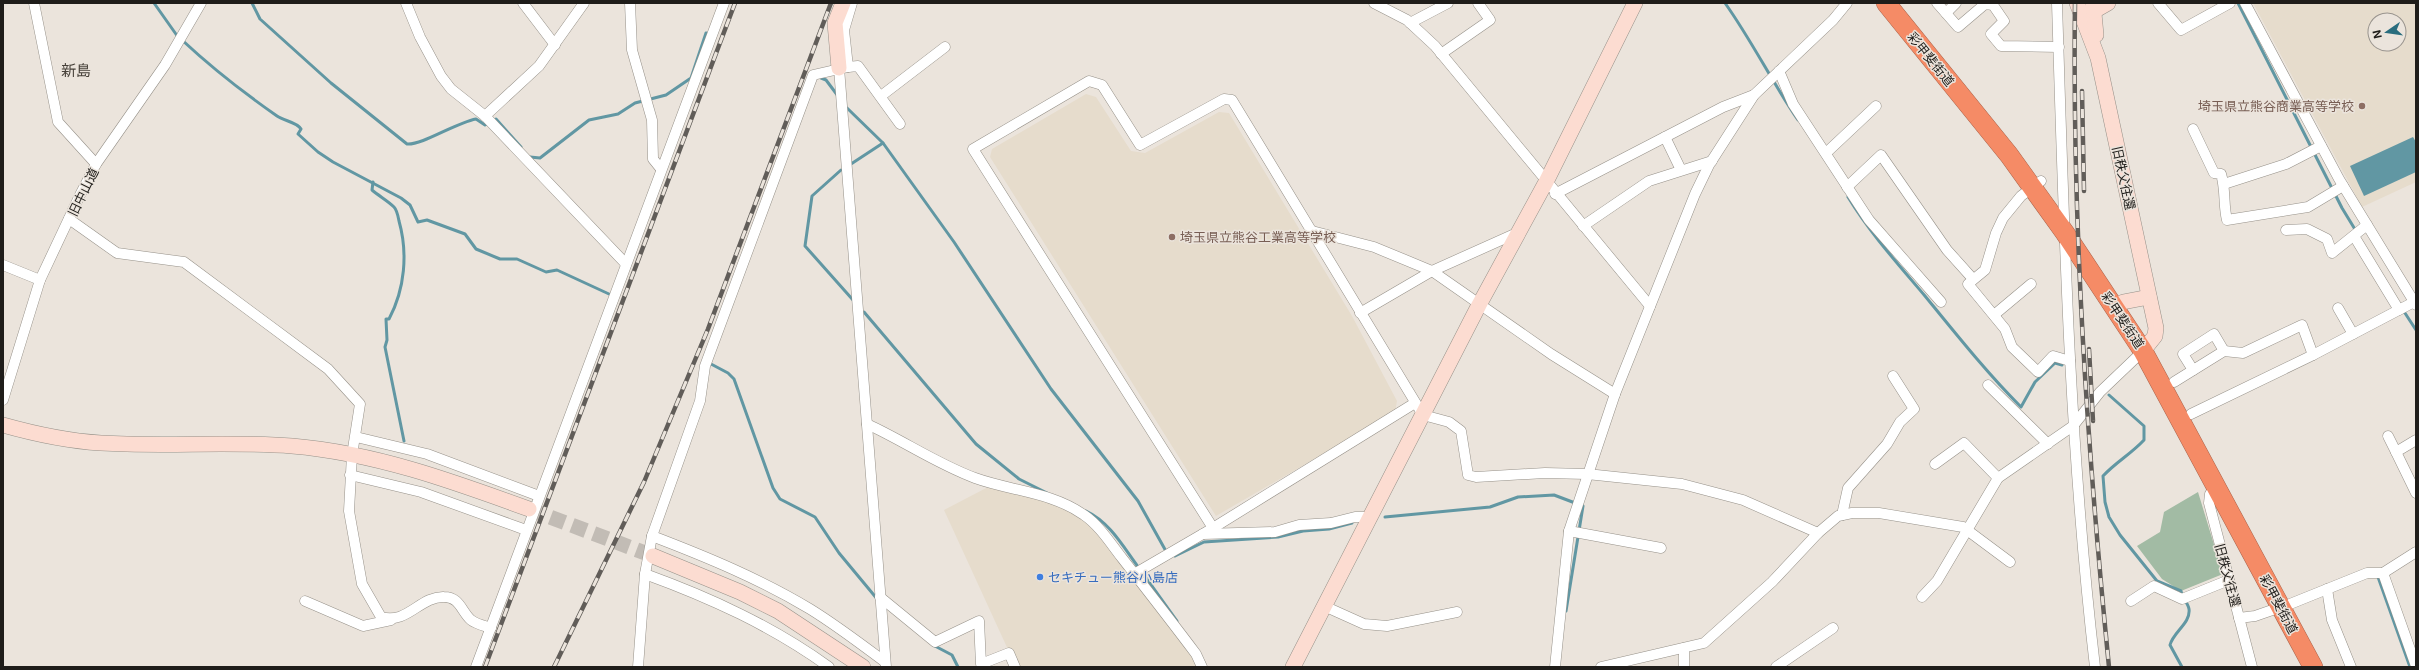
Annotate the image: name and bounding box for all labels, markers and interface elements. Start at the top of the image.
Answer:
north arrow [2367,12,2407,52]
street label: 彩甲斐街道 [1904,29,1958,89]
text: N [2369,29,2385,40]
district label: 新島 [61,61,91,80]
place label: 埼玉県立熊谷商業高等学校 [2198,98,2354,114]
marker: 埼玉県立熊谷商業高等学校 [2357,101,2367,111]
street label: 旧秩父往還 [2109,145,2139,211]
street label: 旧中山道 [64,165,102,219]
place label: 埼玉県立熊谷工業高等学校 [1180,229,1336,245]
marker: 埼玉県立熊谷工業高等学校 [1167,232,1177,242]
street label: 彩甲斐街道 [2098,289,2148,351]
street label: 旧秩父往還 [2212,542,2244,608]
place label: セキチュー熊谷小島店 [1048,569,1178,585]
marker: セキチュー熊谷小島店 [1035,572,1045,582]
street label: 彩甲斐街道 [2257,572,2301,636]

